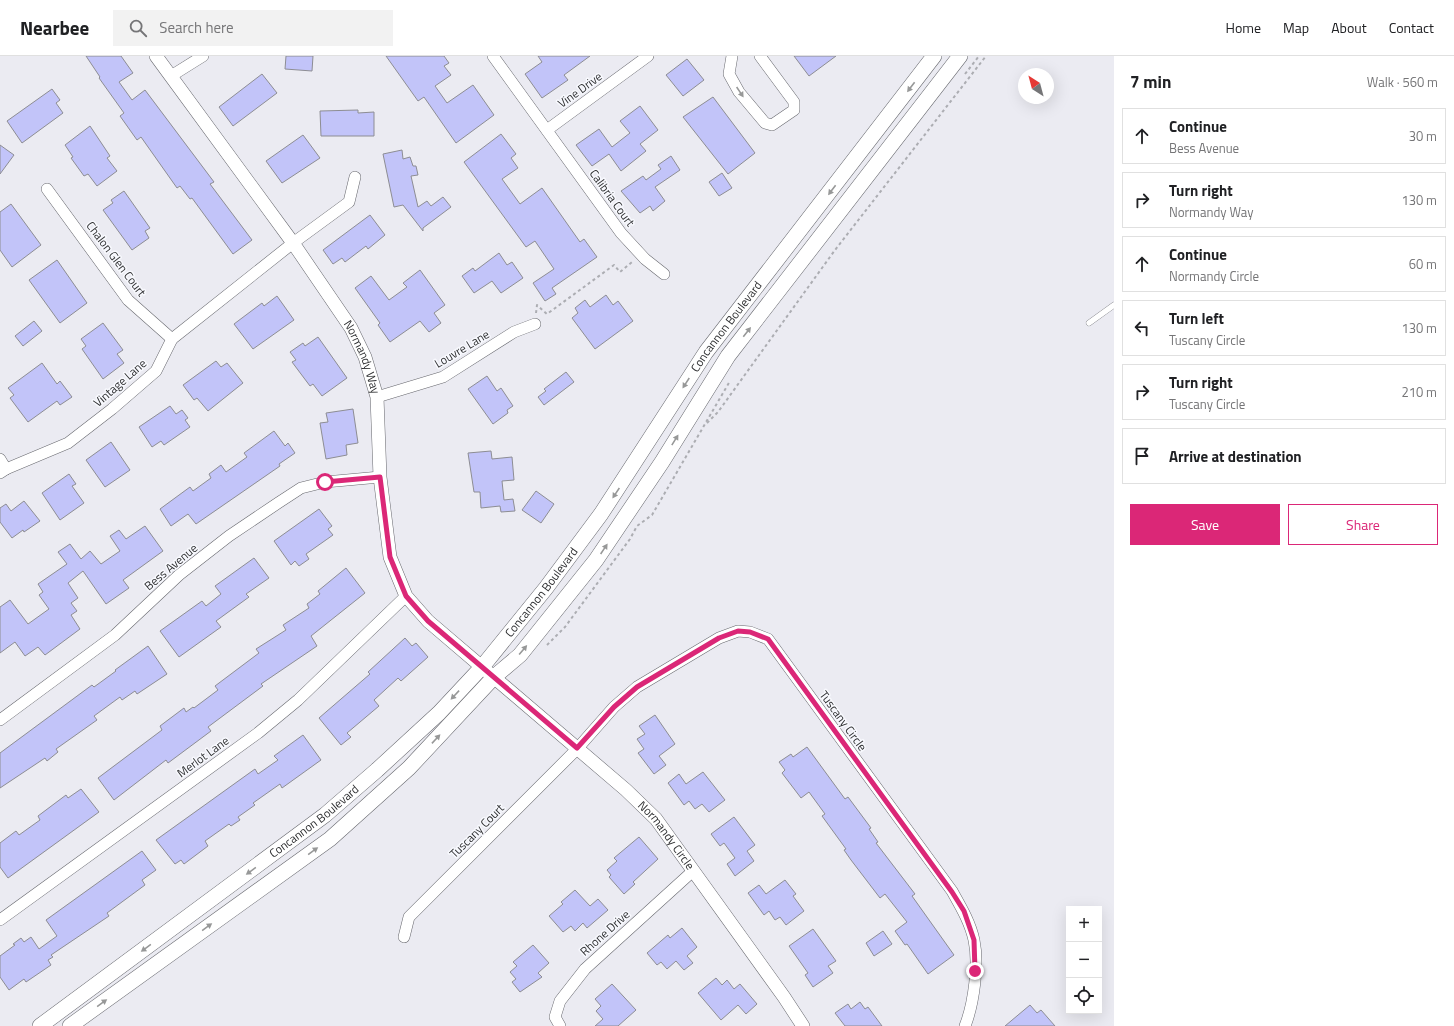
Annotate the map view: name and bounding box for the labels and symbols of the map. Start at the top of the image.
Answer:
street label: Vine Drive [553,67,606,112]
north arrow [1018,68,1054,104]
one-way arrow [907,82,915,92]
one-way arrow [736,86,744,97]
street label: Calibria Court [585,165,640,231]
one-way arrow [828,185,836,196]
street label: Chalon Glen Court [82,217,152,301]
street label: Concannon Boulevard [685,277,766,376]
street label: Normandy Way [339,316,386,396]
street label: Louvre Lane [431,325,493,372]
one-way arrow [743,326,751,337]
street label: Vintage Lane [89,354,151,411]
one-way arrow [682,377,689,389]
one-way arrow [672,434,679,446]
route start [316,473,334,491]
one-way arrow [612,487,619,498]
street label: Bess Avenue [140,539,202,595]
street label: Concannon Boulevard [500,543,582,641]
one-way arrow [600,544,608,554]
one-way arrow [518,646,527,655]
street label: Tuscany Circle [815,687,872,755]
one-way arrow [451,690,460,700]
street label: Merlot Lane [173,731,233,782]
one-way arrow [431,734,440,744]
street label: Concannon Boulevard [265,780,363,862]
street label: Normandy Circle [634,796,700,874]
street label: Tuscany Court [445,798,509,862]
one-way arrow [308,847,318,855]
one-way arrow [246,867,256,875]
street label: Rhone Drive [575,905,634,960]
one-way arrow [202,923,213,931]
one-way arrow [141,944,152,952]
route end [966,962,984,980]
one-way arrow [97,999,107,1007]

